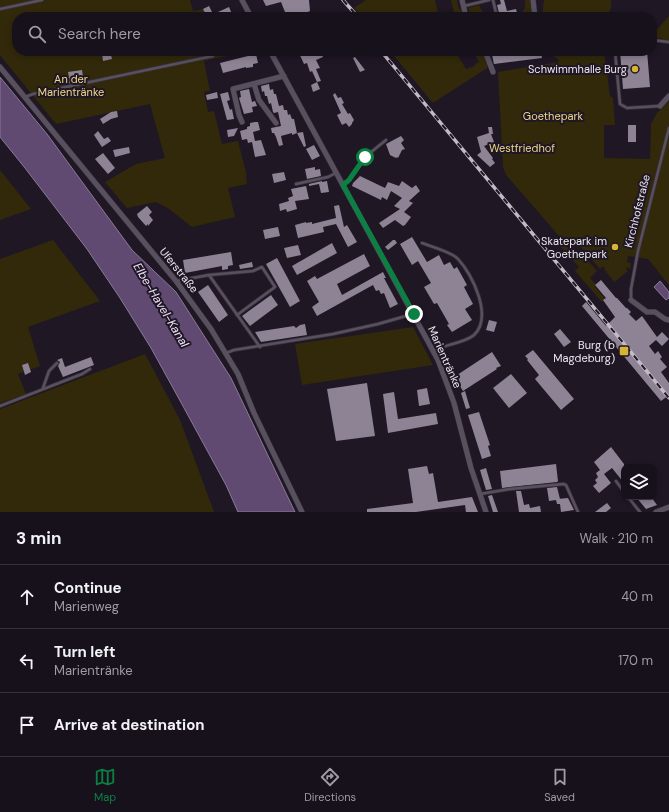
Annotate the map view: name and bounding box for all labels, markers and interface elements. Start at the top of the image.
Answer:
search box [12,12,657,56]
icon: search [26,23,48,45]
text: Search here [58,24,141,44]
place label: Schwimmhalle Burg [528,62,627,76]
marker: Schwimmhalle Burg [630,64,640,74]
park label: An der Marientränke [38,72,104,99]
park label: Goethepark [523,109,584,123]
park label: Westfriedhof [489,141,555,155]
route start [356,148,374,166]
street label: Kirchhofstraße [621,173,653,249]
place label: Skatepark im Goethepark [541,234,607,261]
marker: Skatepark im Goethepark [610,242,620,252]
street label: Uferstraße [157,245,201,295]
water label: Elbe-Havel-Kanal [129,260,193,350]
route end [405,305,423,323]
street label: Marientränke [425,324,465,390]
place label: Burg (b Magdeburg) [553,338,615,365]
marker: Burg (b Magdeburg) [618,345,630,357]
map controls [621,464,657,500]
button: layers [621,464,657,500]
text: 3 min [16,527,61,549]
text: Walk · 210 m [580,530,653,547]
text: Continue [54,578,122,598]
icon: ahead [16,586,38,608]
text: 40 m [621,588,653,605]
text: Marienweg [54,598,119,615]
text: Turn left [54,642,115,662]
icon: left [16,650,38,672]
text: 170 m [618,652,653,669]
text: Marientränke [54,662,133,679]
icon: arrive [16,714,38,736]
text: Arrive at destination [54,715,205,735]
tab: Map [94,766,116,804]
tab: Directions [304,766,356,804]
tab: Saved [544,766,575,804]

